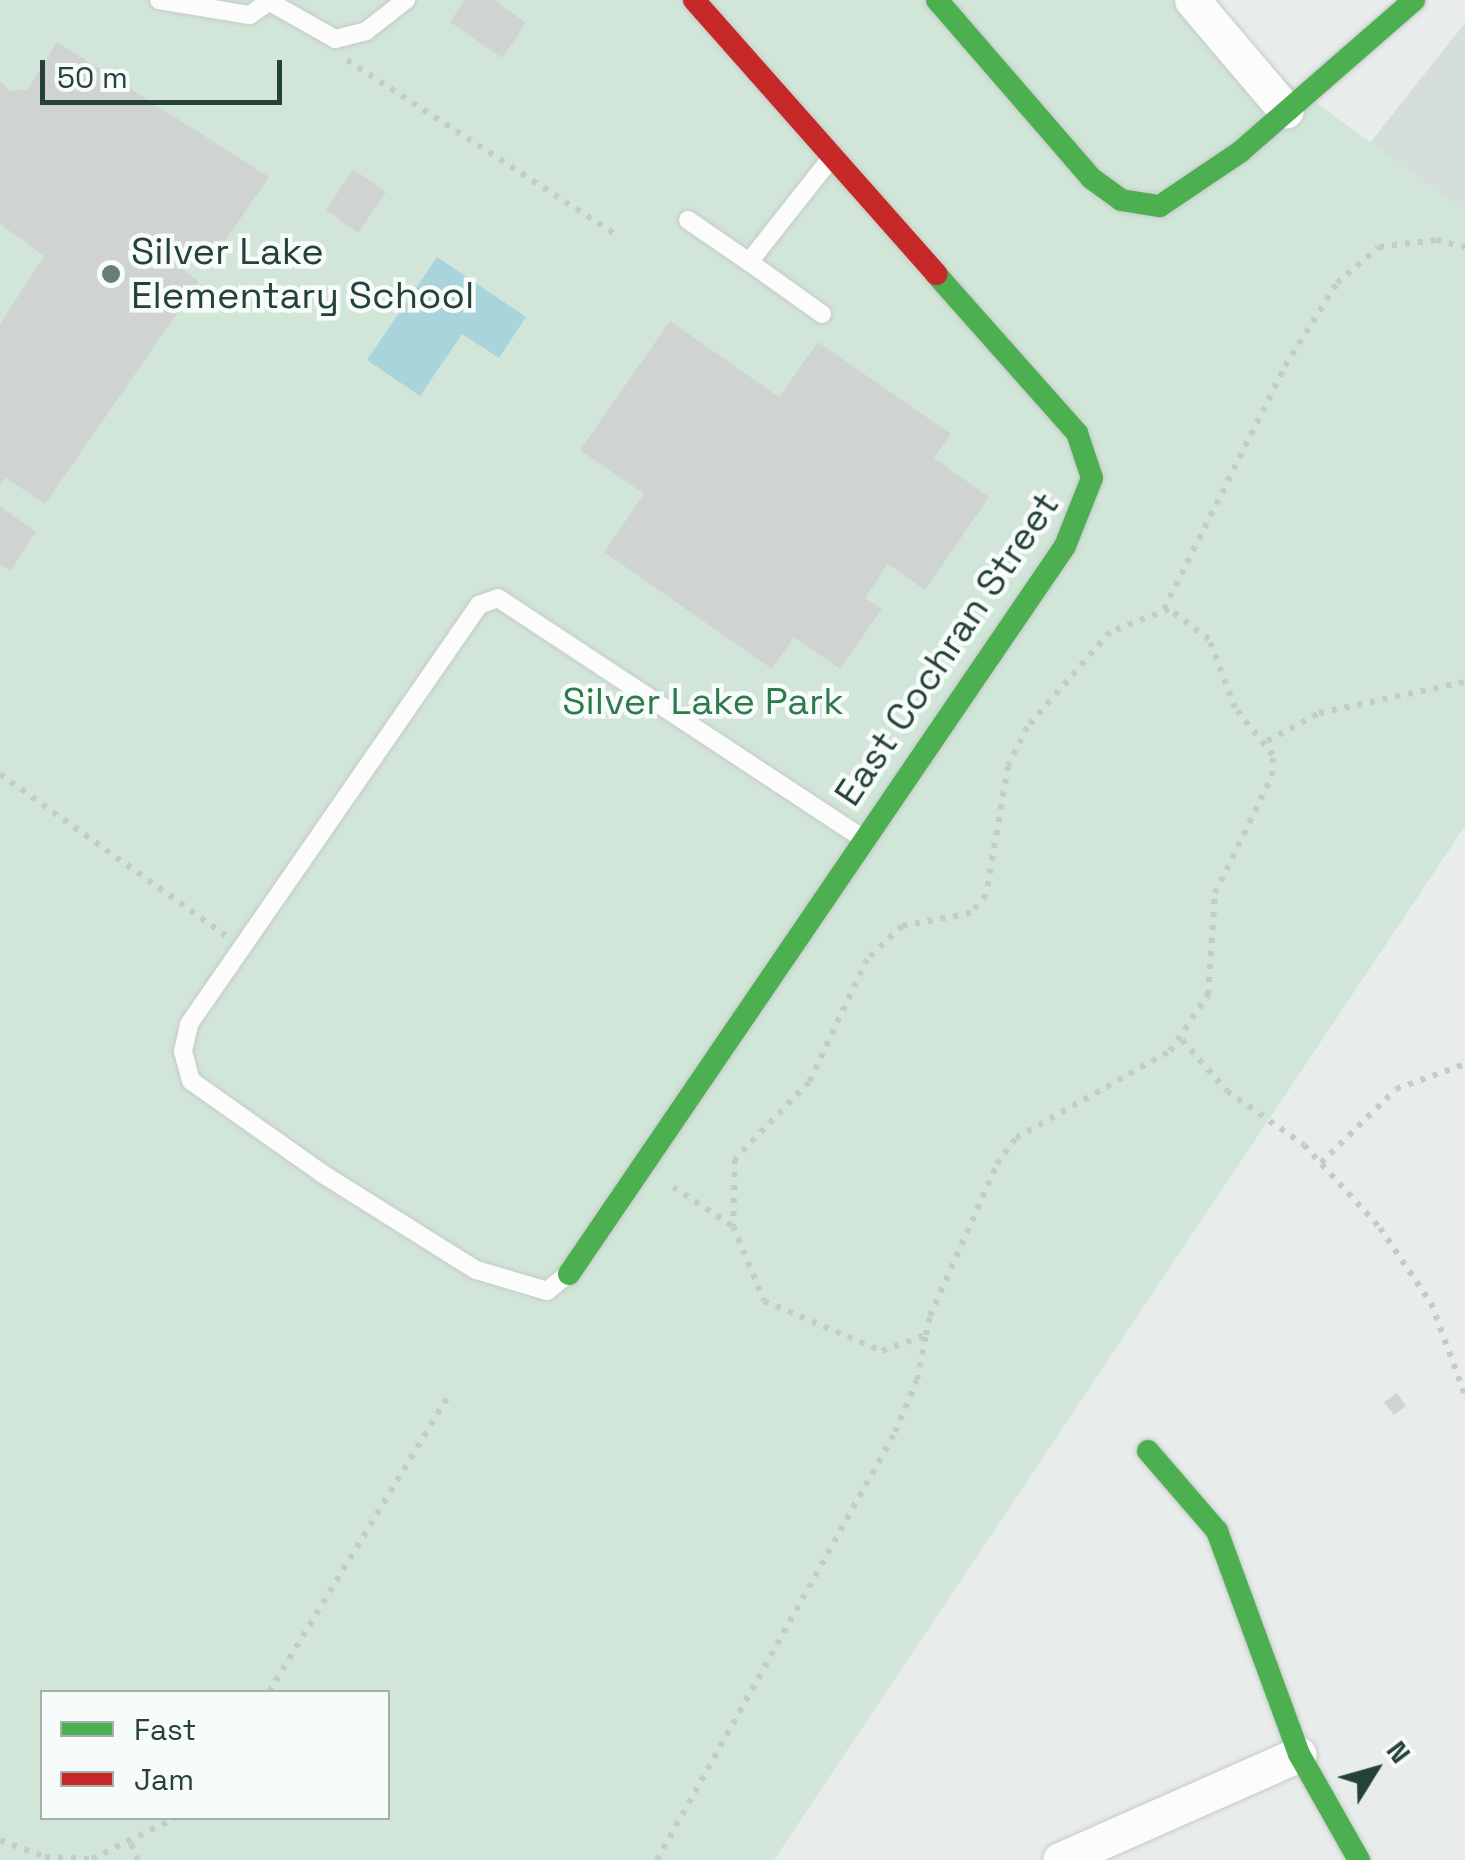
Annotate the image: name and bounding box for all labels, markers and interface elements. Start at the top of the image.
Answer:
scale bar [45,40,288,102]
text: 50 m [57,58,128,97]
place label: Silver Lake Elementary School [131,229,474,318]
marker: Silver Lake Elementary School [100,263,122,285]
street label: East Cochran Street [825,483,1069,815]
park label: Silver Lake Park [562,679,844,725]
legend [40,1690,390,1820]
text: Fast [134,1710,196,1749]
north arrow [1325,1720,1425,1820]
text: N [1379,1734,1419,1770]
text: Jam [134,1760,194,1799]

